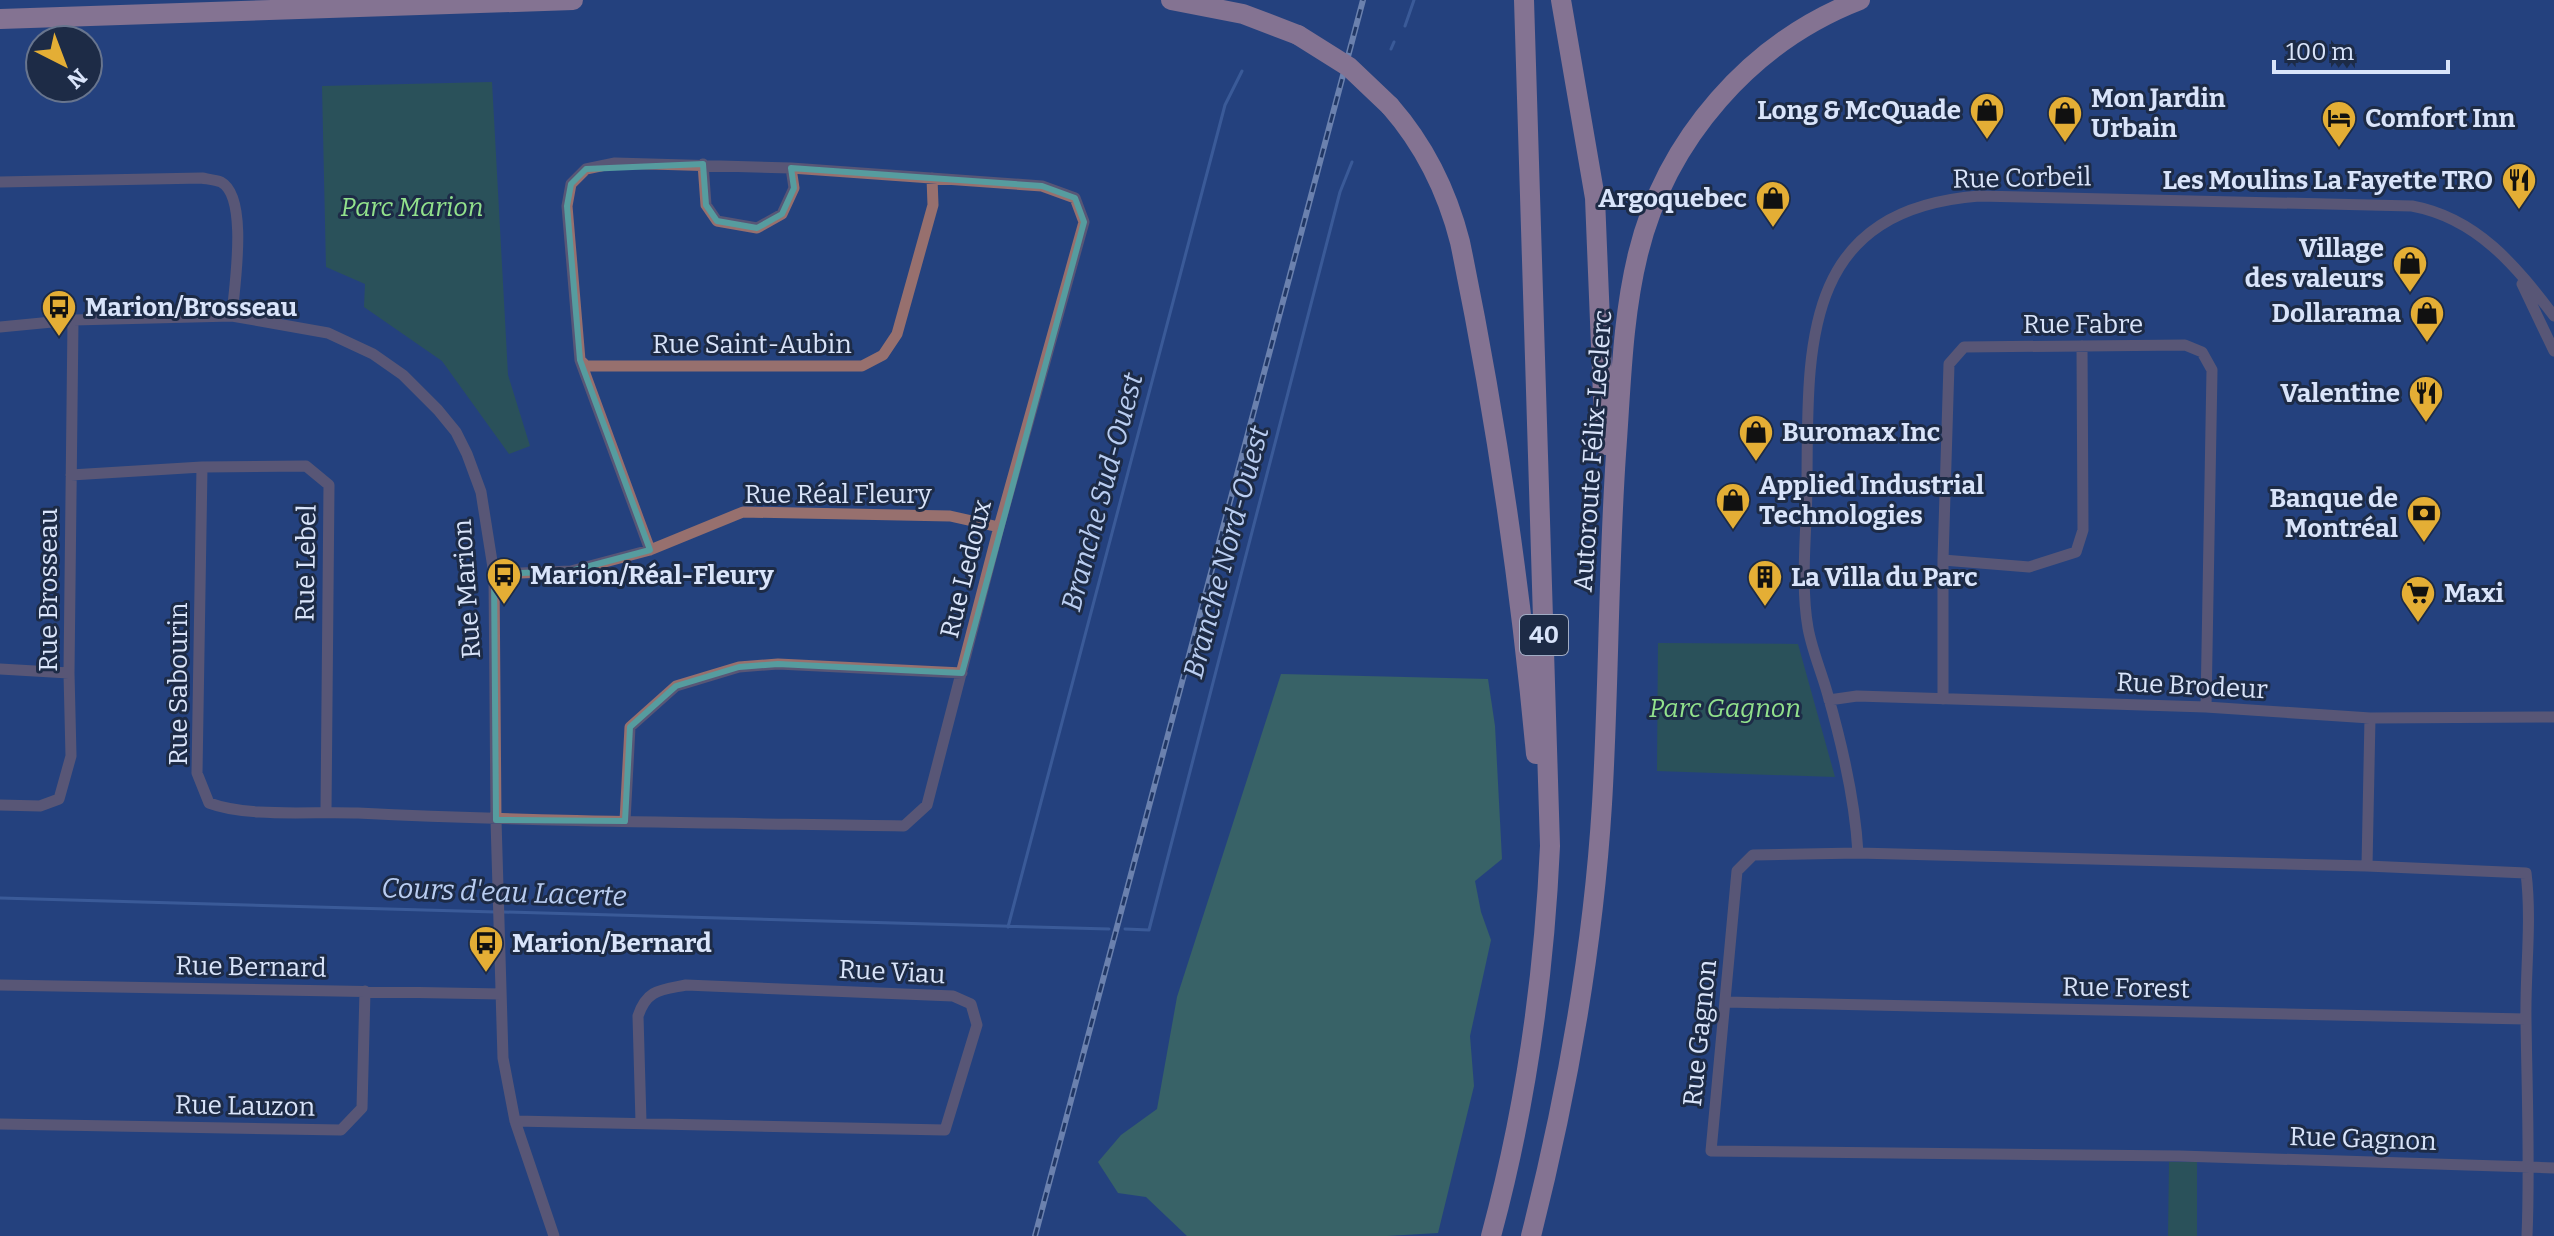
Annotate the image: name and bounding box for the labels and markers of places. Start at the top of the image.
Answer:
place label: Mon Jardin Urbain [2091,83,2226,144]
shop icon: Long & McQuade [1968,91,2006,141]
shop icon: Mon Jardin Urbain [2046,94,2084,144]
place label: Long & McQuade [1757,95,1961,126]
hotel icon: Comfort Inn [2320,99,2358,149]
place label: Comfort Inn [2365,103,2515,134]
restaurant icon: Les Moulins La Fayette TRO [2500,161,2538,211]
place label: Les Moulins La Fayette TRO [2162,165,2493,196]
shop icon: Argoquebec [1754,179,1792,229]
place label: Argoquebec [1598,183,1747,214]
place label: Village des valeurs [2245,233,2384,294]
shop icon: Village des valeurs [2391,244,2429,294]
bus stop icon: Marion/Brosseau [40,288,78,338]
place label: Marion/Brosseau [85,292,297,323]
shop icon: Dollarama [2408,294,2446,344]
place label: Dollarama [2272,298,2401,329]
restaurant icon: Valentine [2407,374,2445,424]
place label: Valentine [2280,378,2400,409]
shop icon: Buromax Inc [1737,413,1775,463]
place label: Buromax Inc [1782,417,1940,448]
place label: Applied Industrial Technologies [1759,470,1984,531]
shop icon: Applied Industrial Technologies [1714,481,1752,531]
place label: Banque de Montréal [2269,483,2398,544]
bank icon: Banque de Montréal [2405,494,2443,544]
bus stop icon: Marion/Réal-Fleury [485,556,523,606]
building icon: La Villa du Parc [1746,558,1784,608]
place label: Marion/Réal-Fleury [530,560,774,591]
place label: La Villa du Parc [1791,562,1978,593]
supermarket icon: Maxi [2399,574,2437,624]
place label: Maxi [2444,578,2504,609]
bus stop icon: Marion/Bernard [467,924,505,974]
place label: Marion/Bernard [512,928,712,959]

